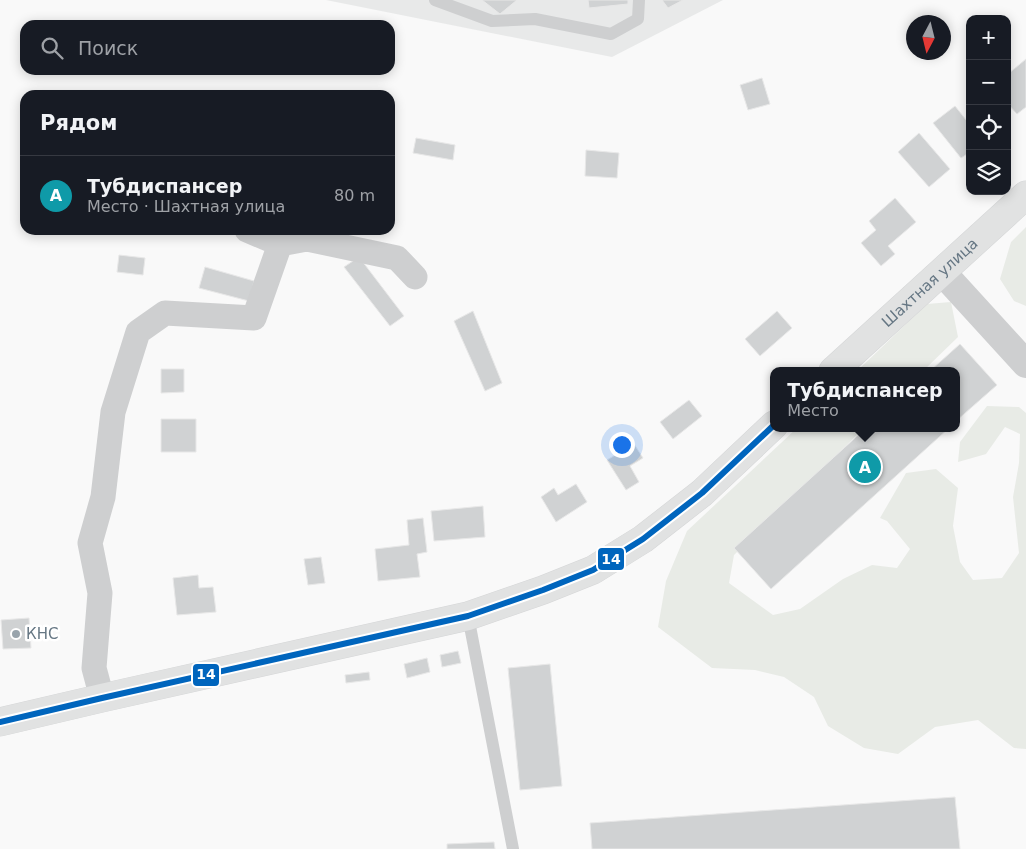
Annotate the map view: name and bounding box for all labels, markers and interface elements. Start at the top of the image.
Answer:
north arrow [906,15,951,60]
map controls [966,15,1011,195]
button: + [966,15,1011,60]
search box [20,20,395,75]
icon: search [38,34,66,62]
text: Поиск [78,37,138,59]
button: − [966,60,1011,105]
button: locate [966,105,1011,150]
text: Рядом [40,111,117,135]
button: layers [966,150,1011,195]
text: Тубдиспансер [87,175,242,197]
text: A [50,186,62,205]
text: 80 m [334,186,375,205]
text: Место · Шахтная улица [87,197,285,216]
street label: Шахтная улица [878,235,981,331]
popup [770,367,960,432]
text: Тубдиспансер [787,379,943,401]
text: Место [787,401,839,420]
your location [609,432,635,458]
pin: A [849,448,881,486]
line badge: 14 [597,547,625,571]
text: 14 [601,551,621,567]
place label: КНС [26,625,58,643]
marker: КНС [10,628,22,640]
line badge: 14 [192,663,220,687]
text: 14 [196,666,216,682]

